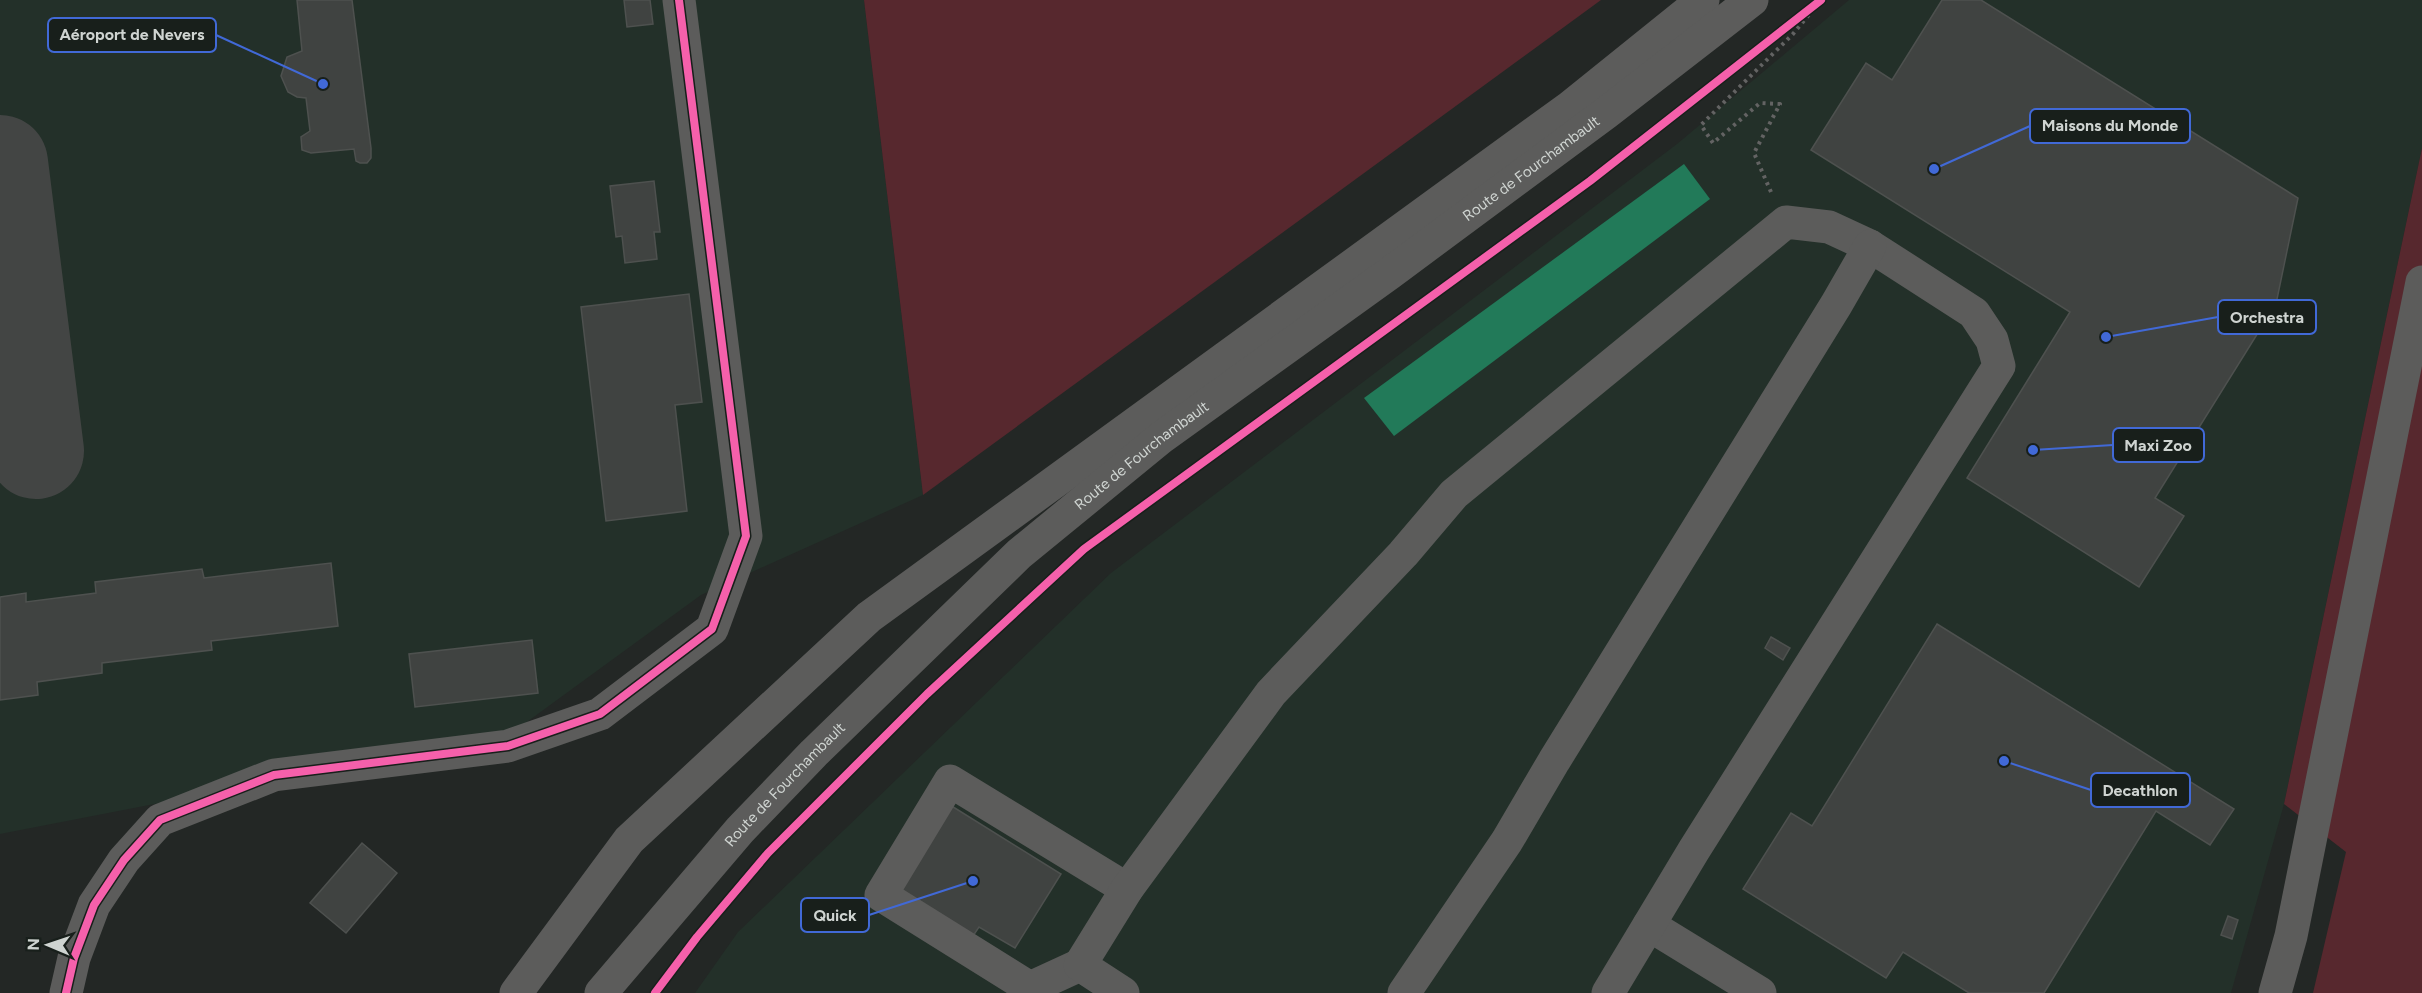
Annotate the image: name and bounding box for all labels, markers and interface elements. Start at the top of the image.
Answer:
callout: Aéroport de Nevers [48,18,216,52]
text: Aéroport de Nevers [60,25,205,44]
callout: Maisons du Monde [2030,109,2190,143]
street label: Route de Fourchambault [1459,112,1603,225]
text: Maisons du Monde [2042,116,2178,135]
callout: Orchestra [2218,300,2316,334]
text: Orchestra [2230,308,2304,327]
street label: Route de Fourchambault [1071,397,1212,514]
callout: Maxi Zoo [2113,428,2204,462]
text: Maxi Zoo [2124,436,2192,455]
street label: Route de Fourchambault [721,719,849,850]
callout: Decathlon [2091,773,2190,807]
text: Decathlon [2102,781,2178,800]
callout: Quick [801,898,869,932]
text: Quick [813,906,857,925]
north arrow [18,915,78,975]
text: N [24,938,43,951]

